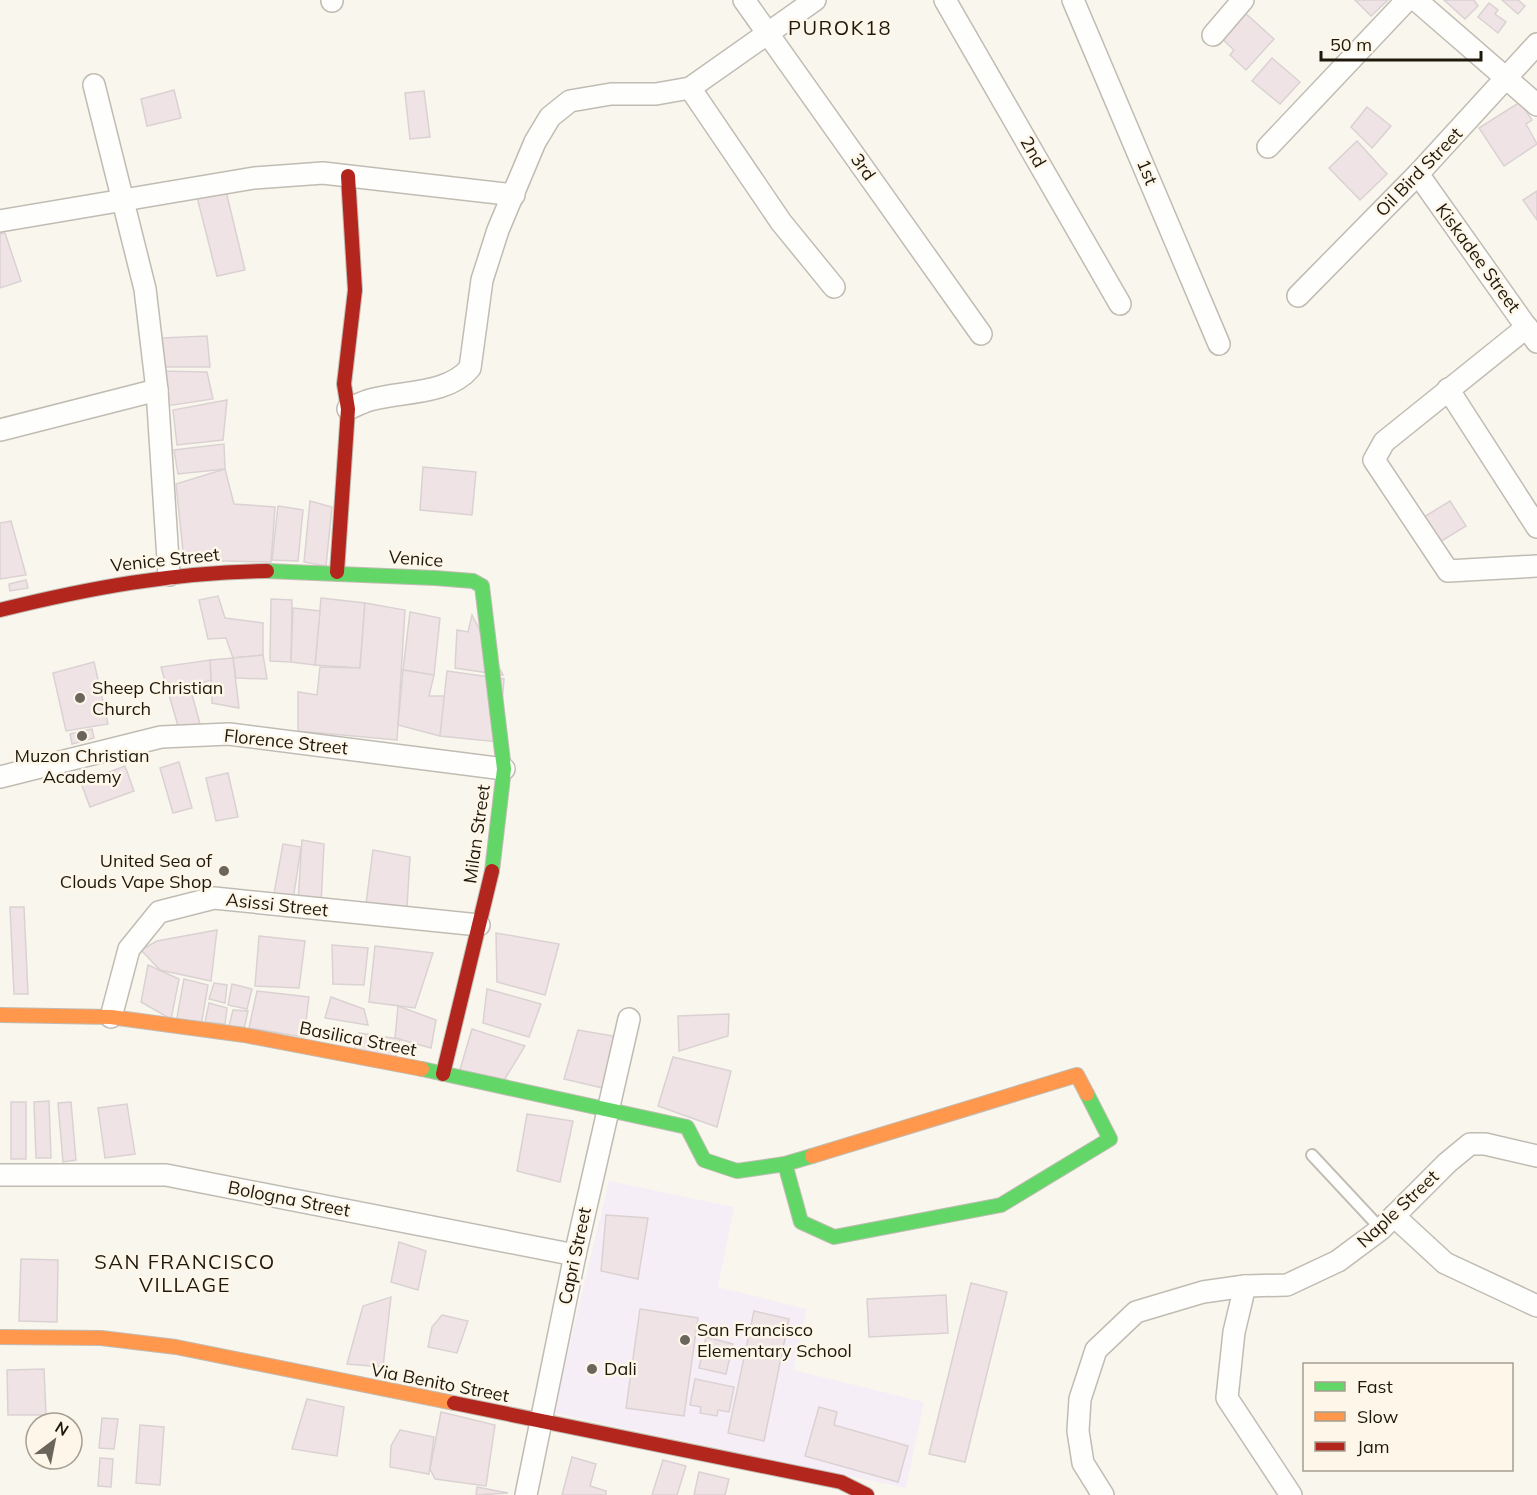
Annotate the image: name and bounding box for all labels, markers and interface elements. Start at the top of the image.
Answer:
district label: PUROK18 [788,15,892,40]
scale bar [1321,24,1482,62]
text: 50 m [1330,33,1372,56]
street label: Oil Bird Street [1370,122,1467,221]
street label: 2nd [1015,132,1051,171]
street label: 3rd [846,149,881,185]
street label: 1st [1132,155,1163,188]
street label: Kiskadee Street [1431,199,1526,317]
street label: Venice Street [109,542,220,577]
street label: Venice [388,545,444,572]
place label: Sheep Christian Church [92,676,223,720]
marker: Sheep Christian Church [73,691,87,705]
street label: Florence Street [223,724,349,759]
marker: Muzon Christian Academy [75,729,89,743]
place label: Muzon Christian Academy [15,744,149,788]
street label: Milan Street [458,783,495,885]
place label: United Sea of Clouds Vape Shop [60,849,213,893]
marker: United Sea of Clouds Vape Shop [217,864,231,878]
street label: Asissi Street [225,888,329,921]
street label: Basilica Street [298,1016,419,1061]
street label: Naple Street [1352,1165,1443,1252]
street label: Bologna Street [226,1175,352,1222]
street label: Capri Street [553,1205,596,1307]
district label: SAN FRANCISCO VILLAGE [94,1249,276,1297]
place label: San Francisco Elementary School [697,1318,852,1362]
marker: San Francisco Elementary School [678,1333,692,1347]
place label: Dali [604,1357,637,1380]
street label: Via Benito Street [369,1358,511,1407]
marker: Dali [585,1362,599,1376]
legend [1303,1363,1513,1471]
text: Fast [1357,1375,1393,1398]
text: Slow [1357,1405,1399,1428]
north arrow [24,1411,84,1471]
text: N [52,1417,72,1440]
text: Jam [1357,1435,1390,1458]

